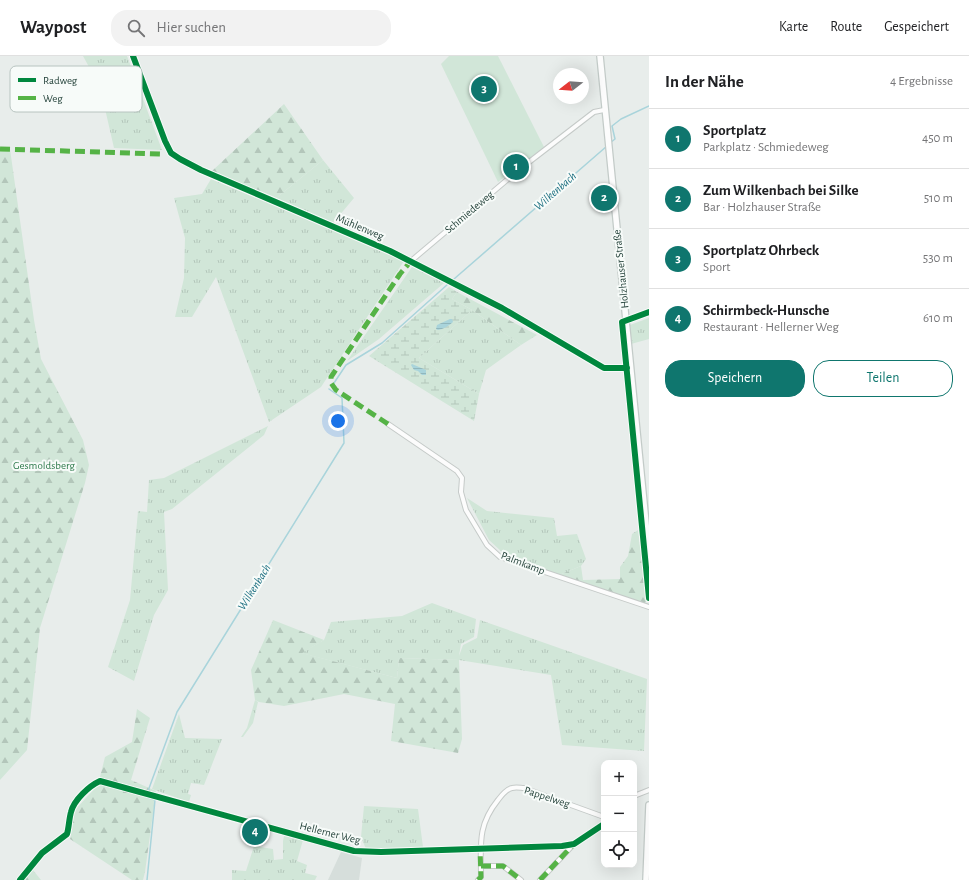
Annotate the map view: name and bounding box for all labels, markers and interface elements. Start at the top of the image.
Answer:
search box [111,10,391,46]
icon: search [125,17,147,39]
text: Waypost [20,18,87,37]
text: Hier suchen [157,20,226,35]
text: Karte [779,20,808,34]
text: Route [830,20,862,34]
text: Gespeichert [884,20,949,34]
legend [10,66,142,112]
north arrow [553,68,589,104]
text: In der Nähe [665,73,744,90]
pin: 3 [471,74,497,104]
text: Radweg [43,75,78,86]
text: 4 Ergebnisse [890,75,953,88]
text: Weg [43,93,63,104]
text: Sportplatz [703,123,766,138]
text: 1 [676,132,680,145]
text: 450 m [922,132,953,145]
text: Parkplatz · Schmiedeweg [703,141,829,154]
pin: 1 [503,152,529,182]
water label: Wilkenbach [532,170,578,212]
pin: 2 [591,183,617,213]
text: Zum Wilkenbach bei Silke [703,183,858,198]
street label: Schmiedeweg [443,188,496,235]
text: 2 [675,192,681,205]
text: 510 m [924,192,953,205]
text: Bar · Holzhauser Straße [703,201,821,214]
street label: Mühlenweg [335,212,386,242]
street label: Holzhauser Straße [611,229,631,309]
text: Sportplatz Ohrbeck [703,243,819,258]
text: 3 [675,252,681,265]
text: 530 m [923,252,953,265]
text: Sport [703,261,730,274]
text: Schirmbeck-Hunsche [703,303,829,318]
text: 4 [675,312,681,325]
text: 610 m [923,312,953,325]
text: Restaurant · Hellerner Weg [703,321,839,334]
button: Speichern [665,360,805,397]
button: Teilen [813,360,953,397]
your location [328,411,348,431]
park label: Gesmoldsberg [13,460,76,471]
street label: Palmkamp [499,550,547,577]
water label: Wilkenbach [235,562,273,612]
map controls [601,760,637,868]
button: + [601,760,637,796]
street label: Pappelweg [523,784,572,810]
button: − [601,796,637,832]
pin: 4 [242,817,268,847]
street label: Hellerner Weg [298,820,362,846]
button: locate [601,832,637,868]

